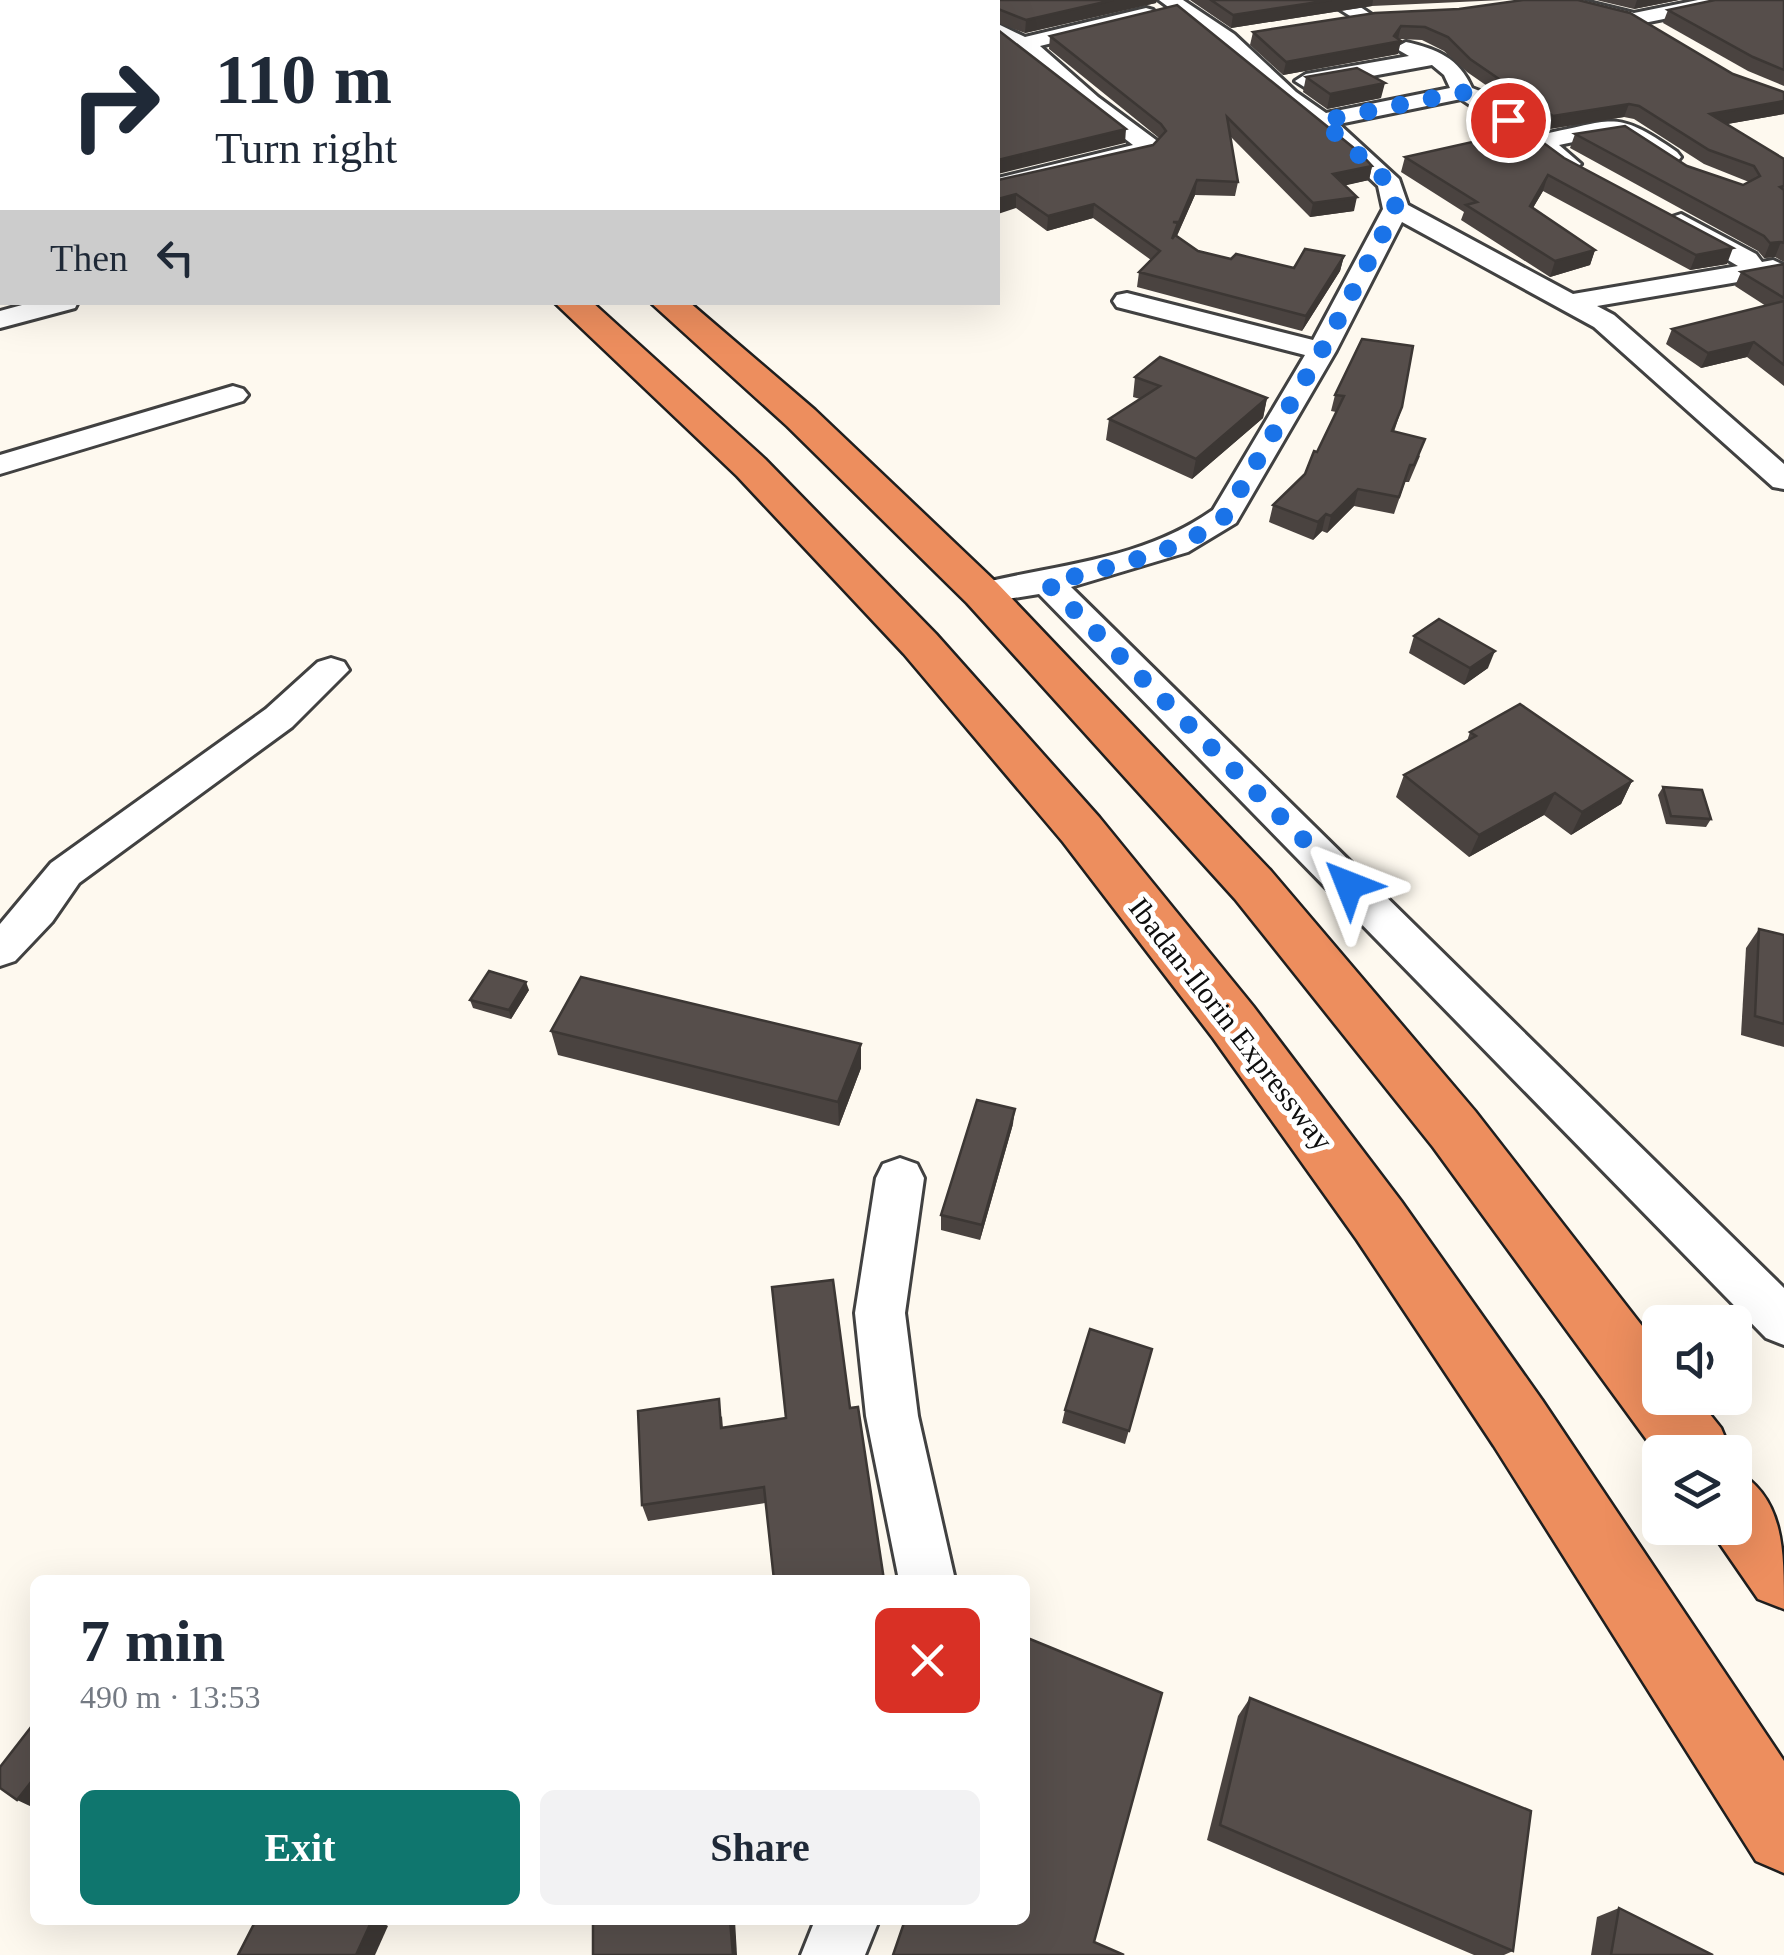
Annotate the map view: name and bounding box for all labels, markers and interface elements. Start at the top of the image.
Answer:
icon: right [50,40,180,170]
text: 110 m [215,41,392,118]
pin [1466,78,1551,163]
icon: arrive [1481,93,1536,148]
text: Turn right [215,123,397,173]
icon: left [148,230,203,285]
text: Then [50,237,128,279]
position arrow [1297,833,1401,937]
street label: Ibadan-Ilorin Expressway [1123,891,1340,1156]
map controls [1642,1305,1752,1545]
button: sound [1642,1305,1752,1415]
button: layers [1642,1435,1752,1545]
text: 7 min [80,1608,225,1674]
button: close [875,1608,980,1713]
text: 490 m · 13:53 [80,1679,260,1715]
button: Exit [80,1790,520,1905]
button: Share [540,1790,980,1905]

